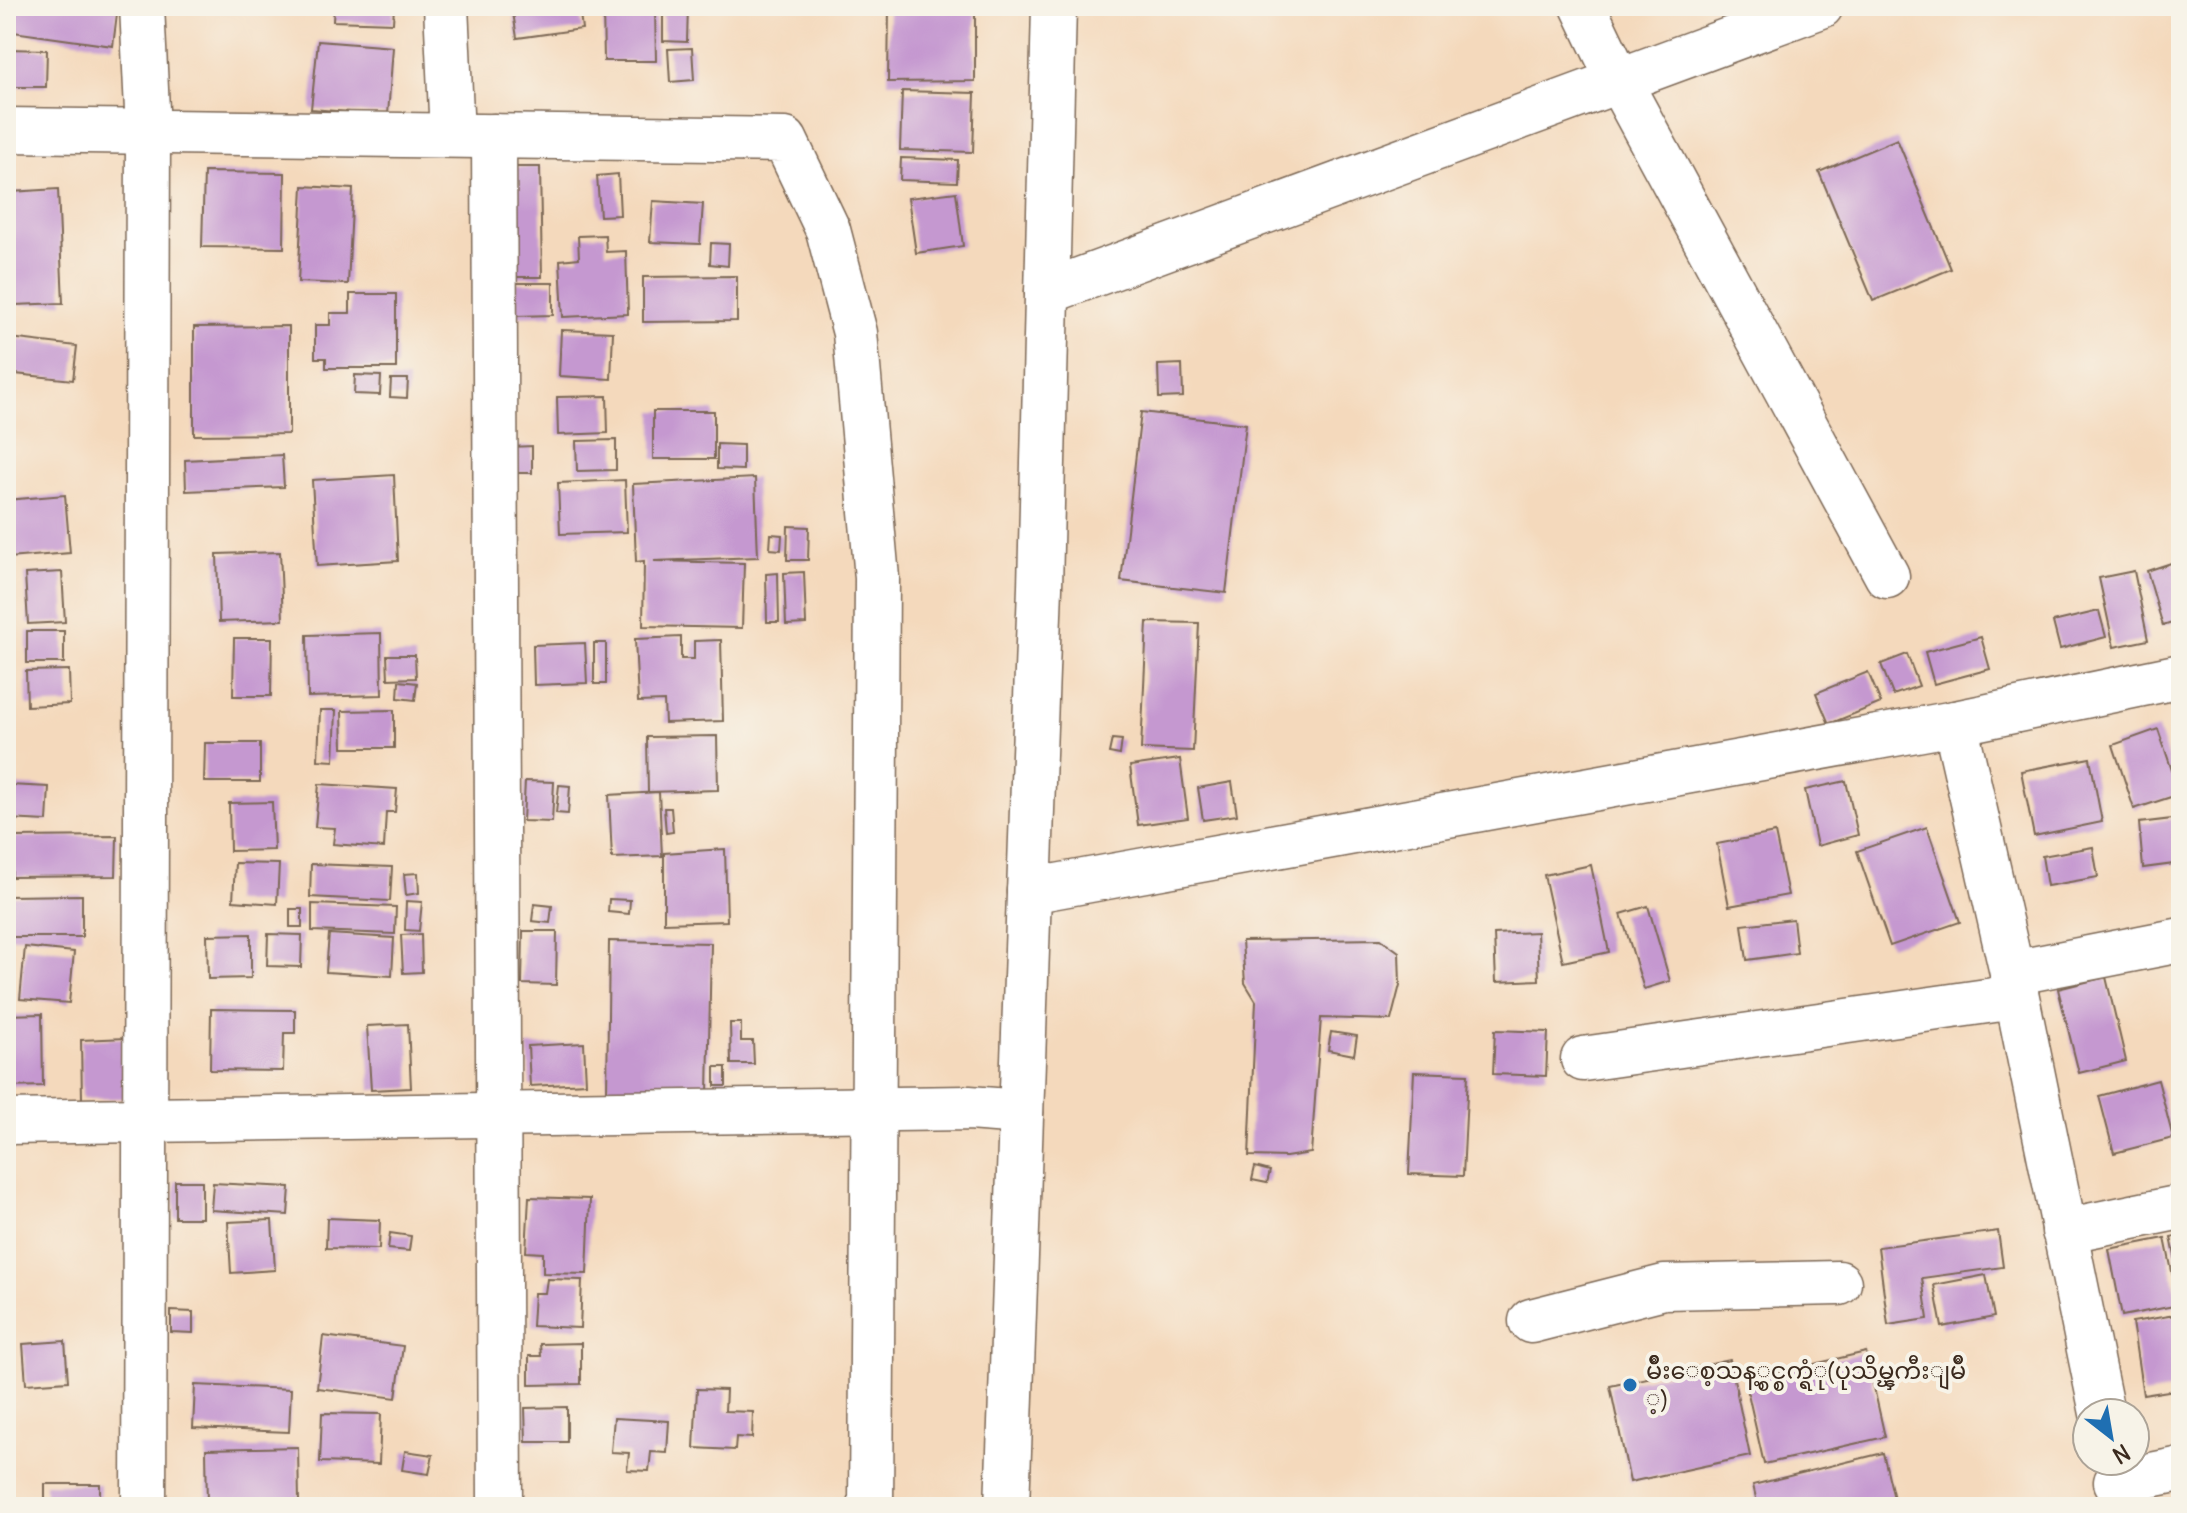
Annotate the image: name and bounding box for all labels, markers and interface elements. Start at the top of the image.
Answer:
place label: မ်ိဳးေစ့သန့္စင္စက္ရံု(ပုသိမ္ၾကီးျမိဳ ့) [1646,1354,1966,1415]
marker: မ်ိဳးေစ့သန့္စင္စက္ရံု(ပုသိမ္ၾကီးျမိဳ ့) [1621,1376,1639,1394]
north arrow [2071,1397,2151,1477]
text: N [2108,1438,2135,1470]

